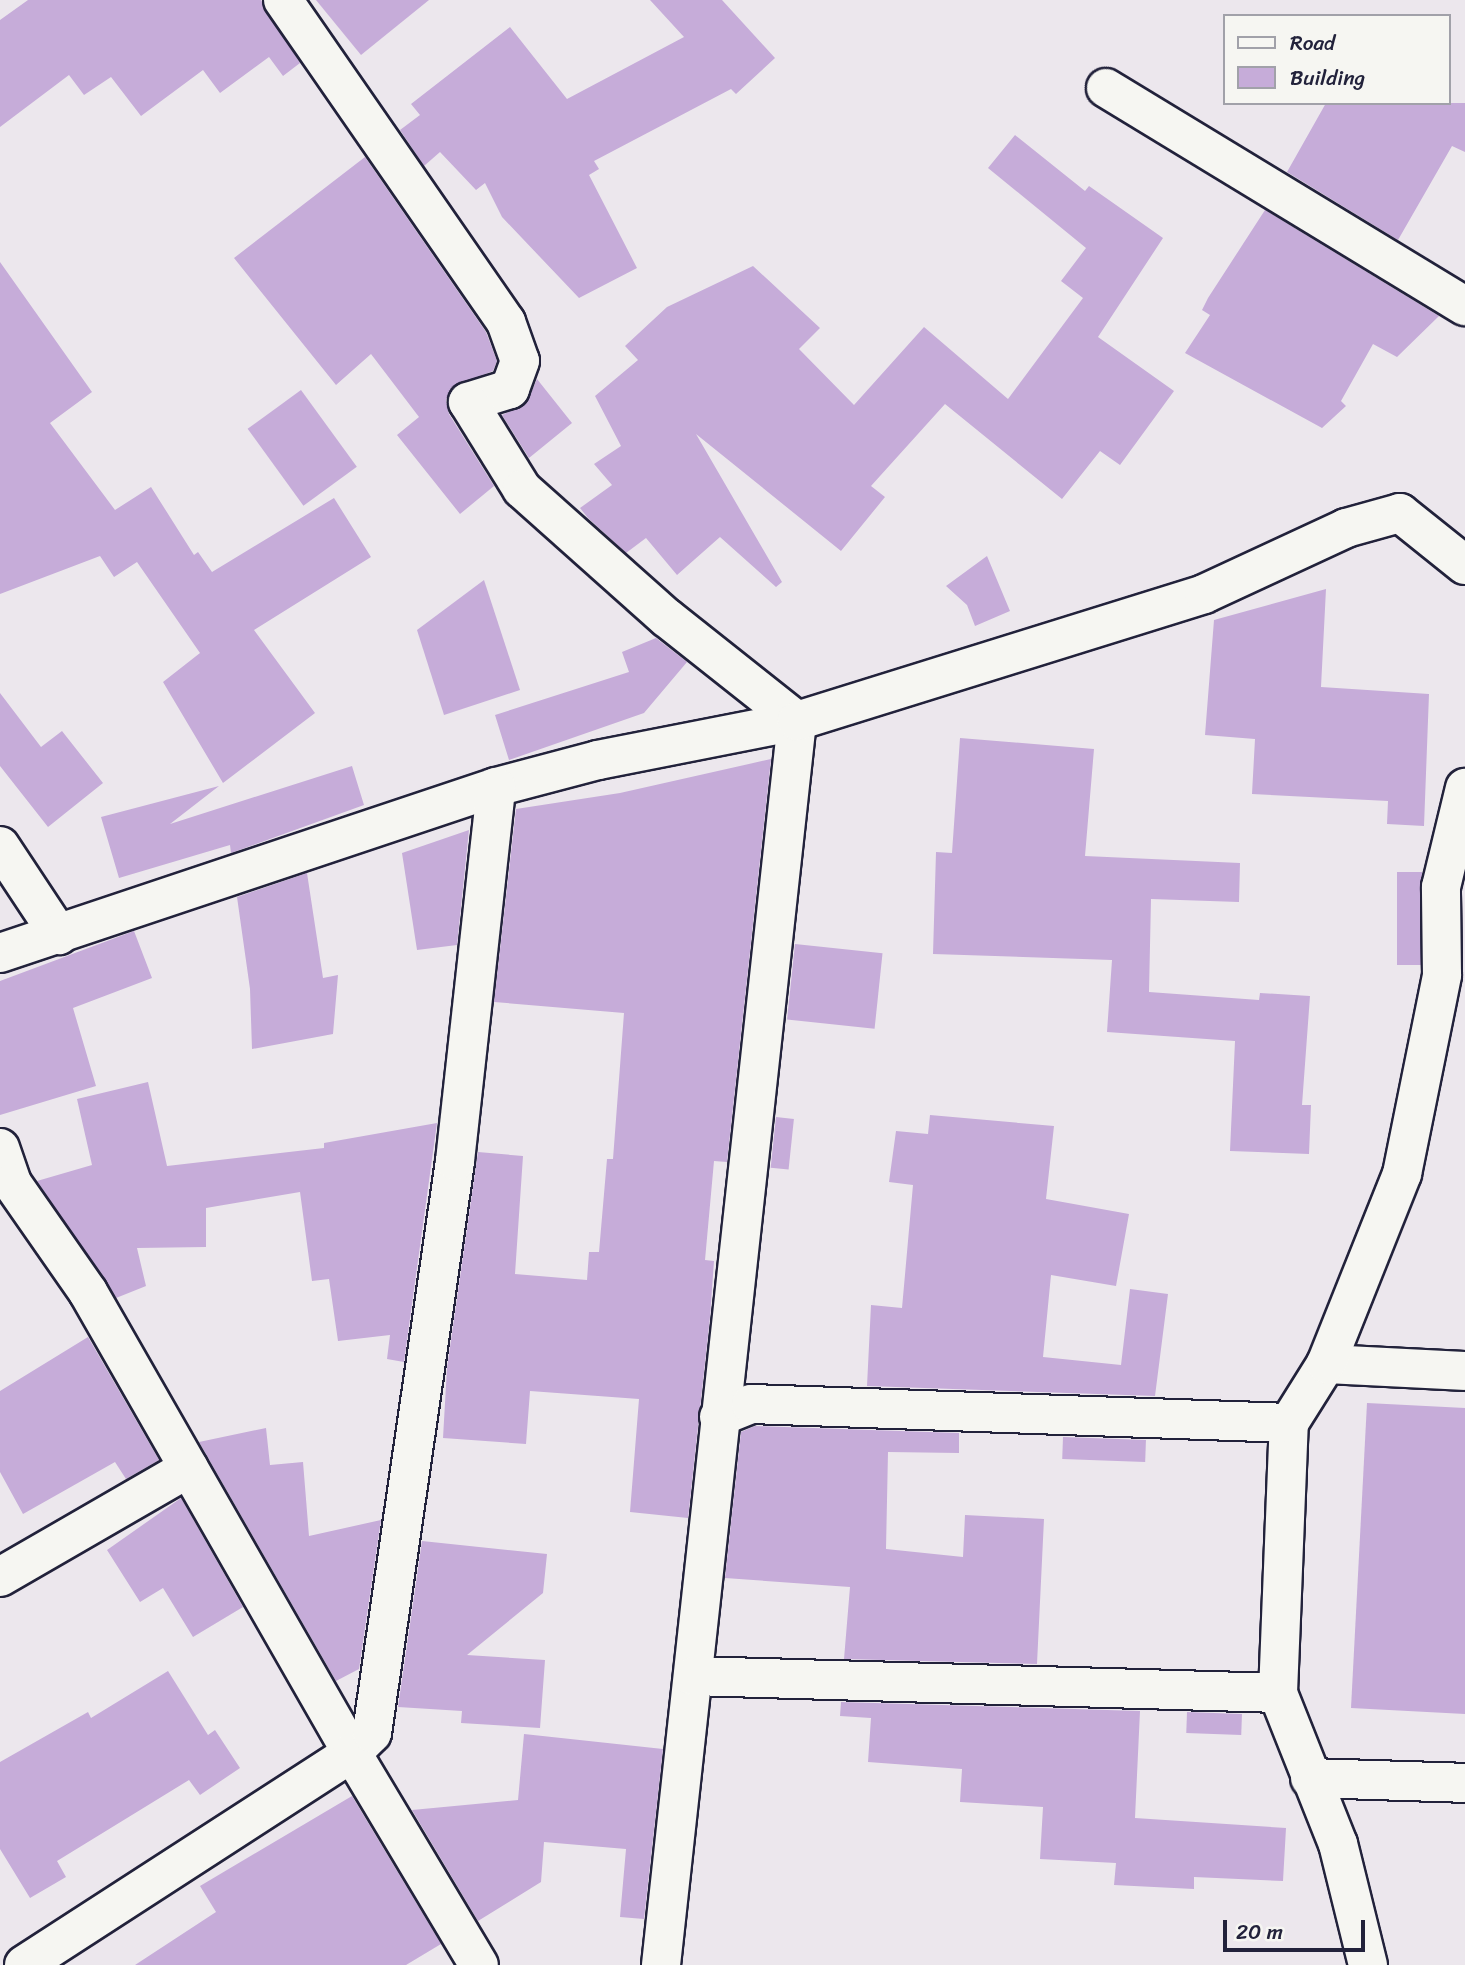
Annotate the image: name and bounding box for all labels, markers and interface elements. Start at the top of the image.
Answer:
legend [1224,14,1451,105]
text: Road [1290,24,1335,62]
text: Building [1290,59,1365,97]
scale bar [1227,1906,1369,1950]
text: 20 m [1236,1913,1283,1951]

